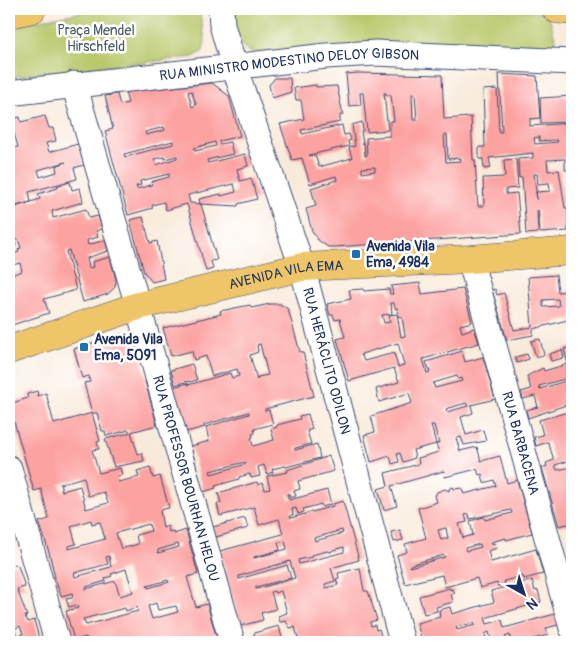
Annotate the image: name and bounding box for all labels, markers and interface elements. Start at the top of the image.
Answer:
park label: Praça Mendel Hirschfeld [57,22,135,55]
street label: RUA MINISTRO MODESTINO DELOY GIBSON [158,45,420,84]
place label: Avenida Vila Ema, 4984 [366,238,435,271]
marker: Avenida Vila Ema, 4984 [350,248,362,260]
street label: AVENIDA VILA EMA [227,257,344,293]
street label: RUA HERÁCLITO ODILON [299,286,354,436]
place label: Avenida Vila Ema, 5091 [94,331,163,364]
marker: Avenida Vila Ema, 5091 [78,341,90,353]
street label: RUA PROFESSOR BOURHAN HELOU [149,373,223,583]
street label: RUA BARBACENA [498,390,543,497]
north arrow [498,568,548,618]
text: N [523,594,541,613]

